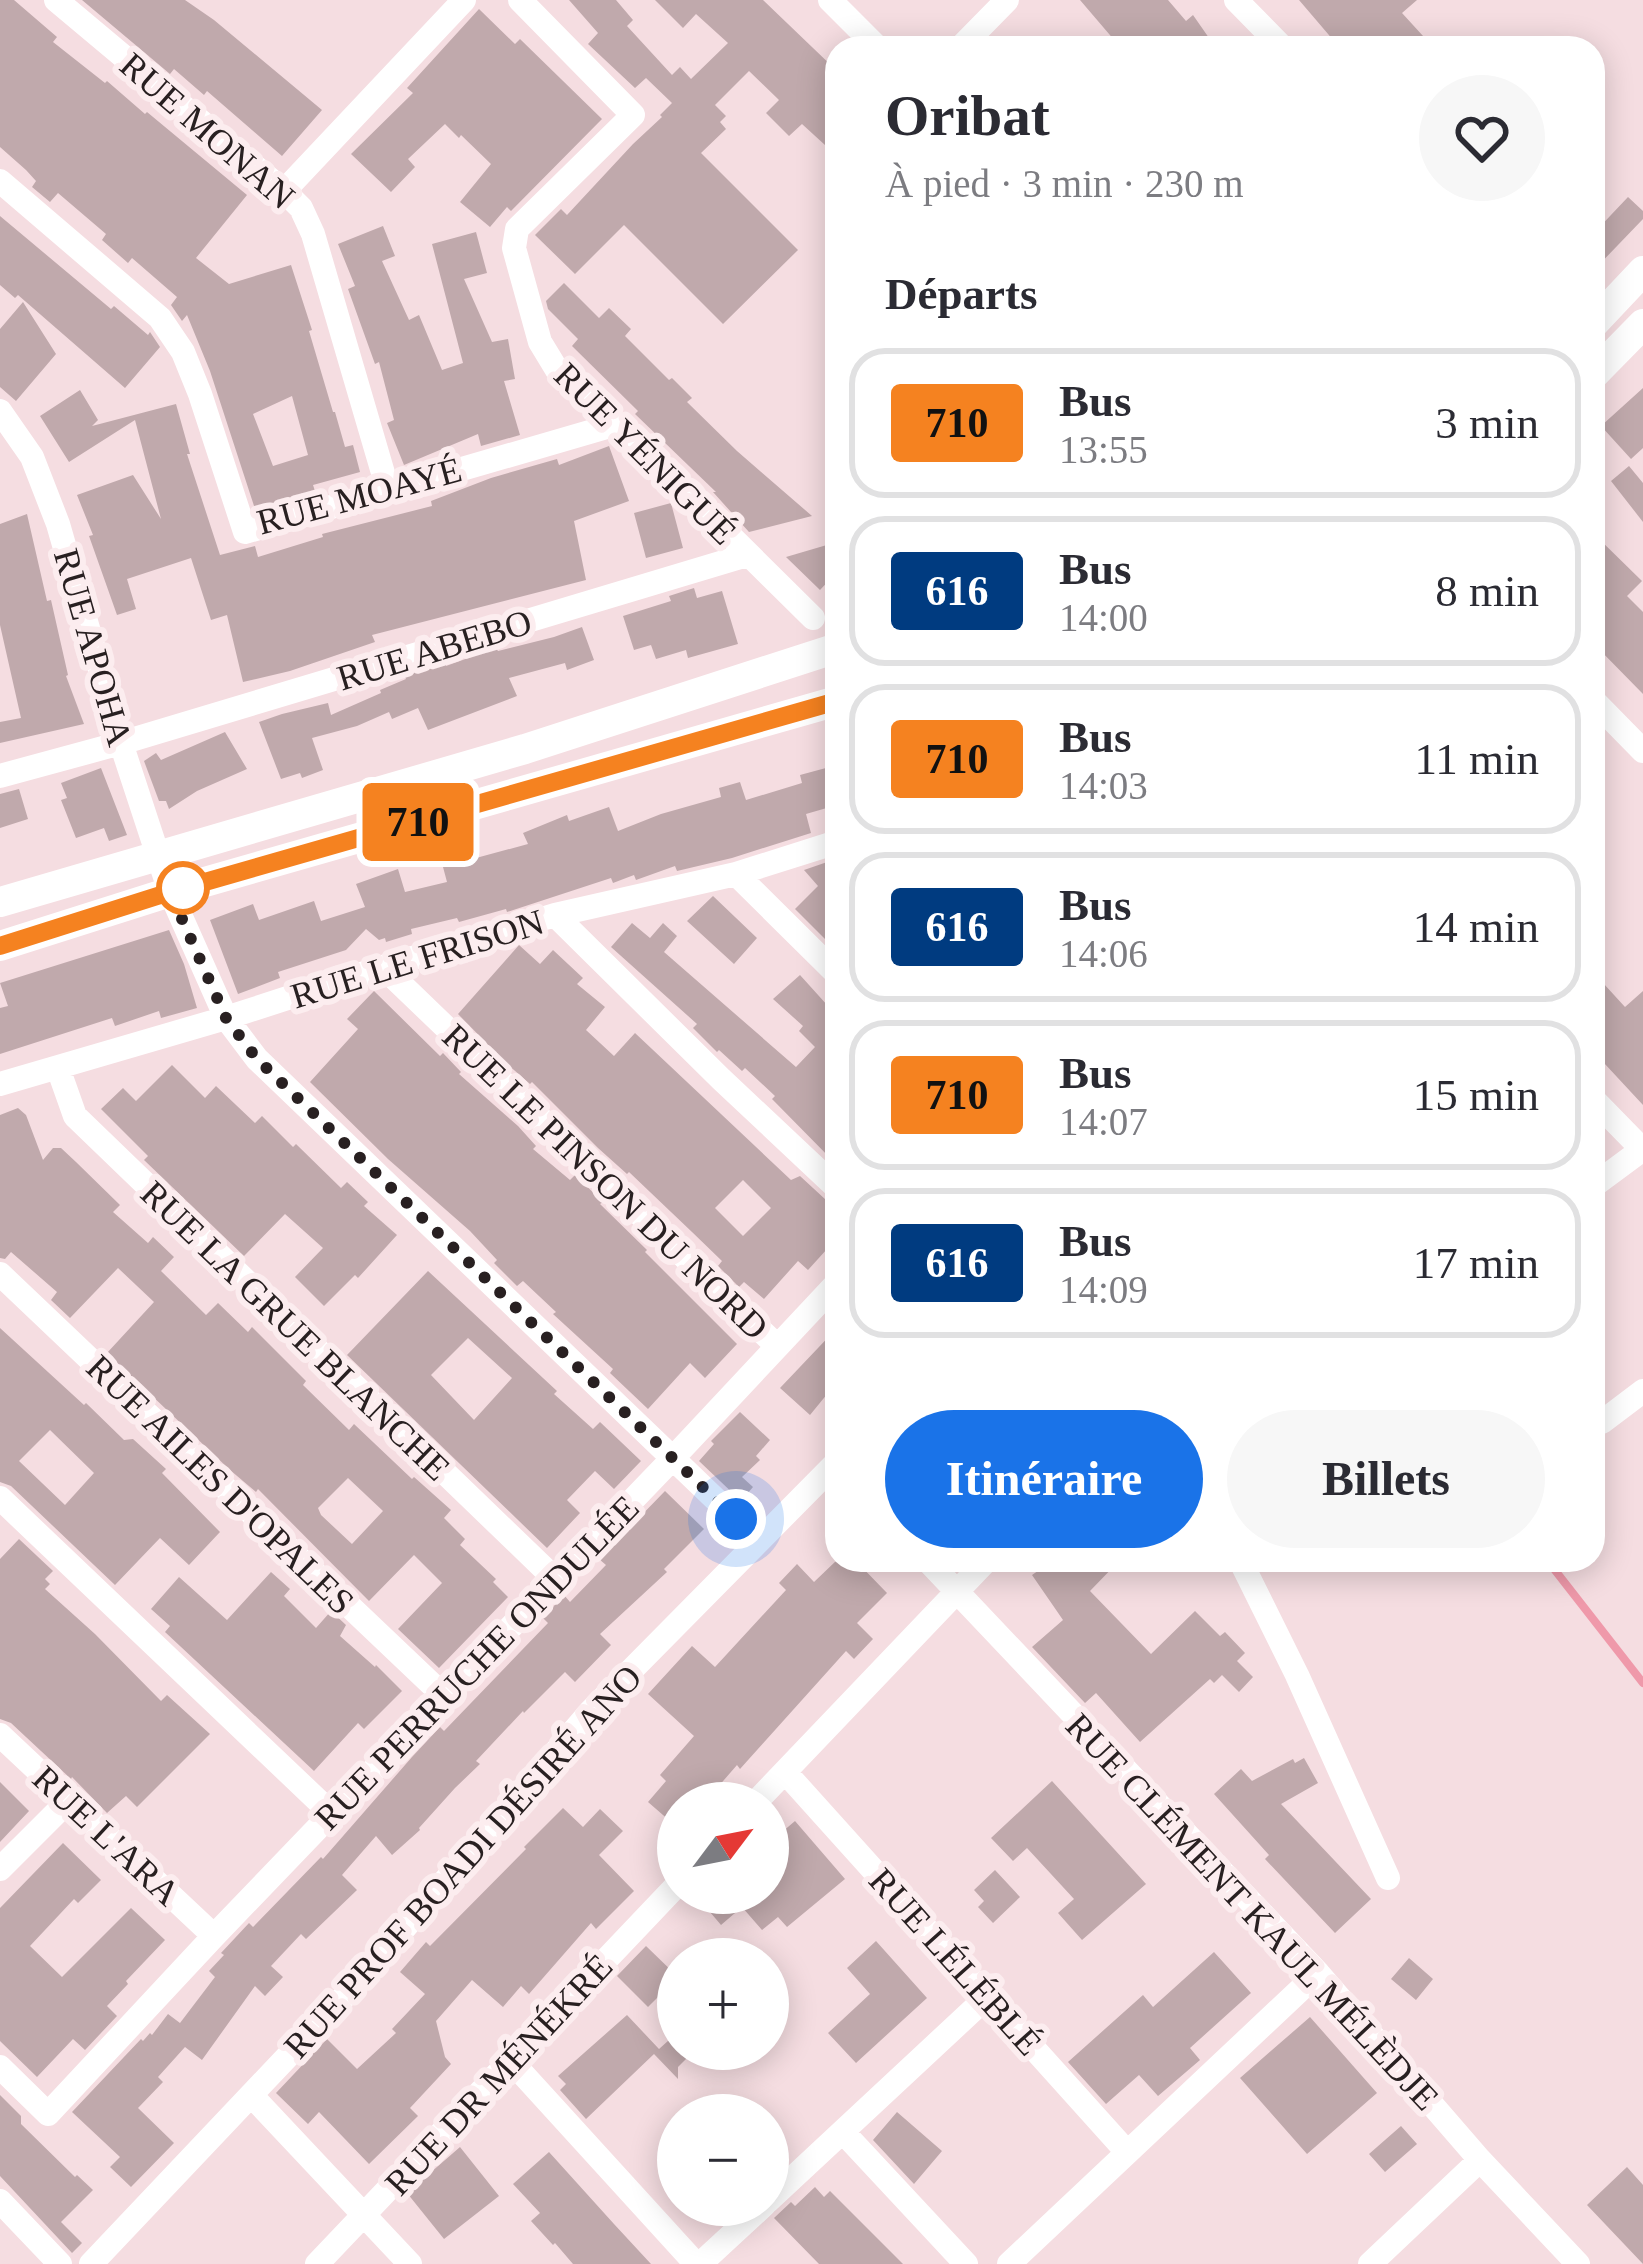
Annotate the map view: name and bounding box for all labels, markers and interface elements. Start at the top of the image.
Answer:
street label: RUE MONAN [112,44,302,217]
button: heart [1419,75,1545,201]
text: Oribat [885,84,1050,147]
text: À pied · 3 min · 230 m [885,162,1244,205]
text: Départs [885,269,1037,319]
street label: RUE YÉNIGUÉ [546,355,744,553]
text: Bus [1059,376,1132,426]
text: 3 min [1435,398,1539,448]
text: 710 [926,400,989,446]
text: 13:55 [1059,428,1148,471]
street label: RUE MOAYÉ [253,450,466,542]
street label: RUE APOHA [46,544,140,750]
text: Bus [1059,544,1132,594]
text: 8 min [1435,566,1539,616]
text: 616 [926,568,989,614]
text: 14:00 [1059,596,1148,639]
street label: RUE ABEBO [332,601,536,698]
text: Bus [1059,712,1132,762]
text: 11 min [1414,734,1539,784]
text: 710 [926,736,989,782]
text: 14:03 [1059,764,1148,807]
line badge: 710 [349,783,487,861]
text: 710 [387,799,450,845]
unlabelled marker [158,863,208,913]
text: Bus [1059,880,1132,930]
street label: RUE LE FRISON [286,902,548,1016]
text: 14 min [1413,902,1539,952]
text: 616 [926,904,989,950]
text: 14:06 [1059,932,1148,975]
street label: RUE LE PINSON DU NORD [435,1016,776,1348]
text: Bus [1059,1048,1132,1098]
text: 15 min [1413,1070,1539,1120]
text: 710 [926,1072,989,1118]
text: 14:07 [1059,1100,1148,1143]
street label: RUE LA GRUE BLANCHE [133,1173,458,1489]
text: Bus [1059,1216,1132,1266]
text: 17 min [1413,1238,1539,1288]
text: 616 [926,1240,989,1286]
text: 14:09 [1059,1268,1148,1311]
street label: RUE AILES D'OPALES [79,1347,362,1622]
button: Itinéraire [885,1410,1203,1548]
button: Billets [1227,1410,1545,1548]
street label: RUE PERRUCHE ONDULÉE [307,1488,647,1838]
your location [706,1489,766,1549]
street label: RUE PROF BOADI DÉSIRÉ ANO [276,1657,650,2066]
street label: RUE CLÉMENT KAUL MÉLÈDJE [1058,1705,1447,2118]
street label: RUE L'ARA [25,1758,188,1914]
north arrow [657,1782,789,1914]
map controls [657,1782,789,2226]
street label: RUE LÉLÉBLÉ [861,1860,1049,2063]
button: + [657,1938,789,2070]
street label: RUE DR MÉNÉKRÉ [377,1946,620,2203]
button: − [657,2094,789,2226]

